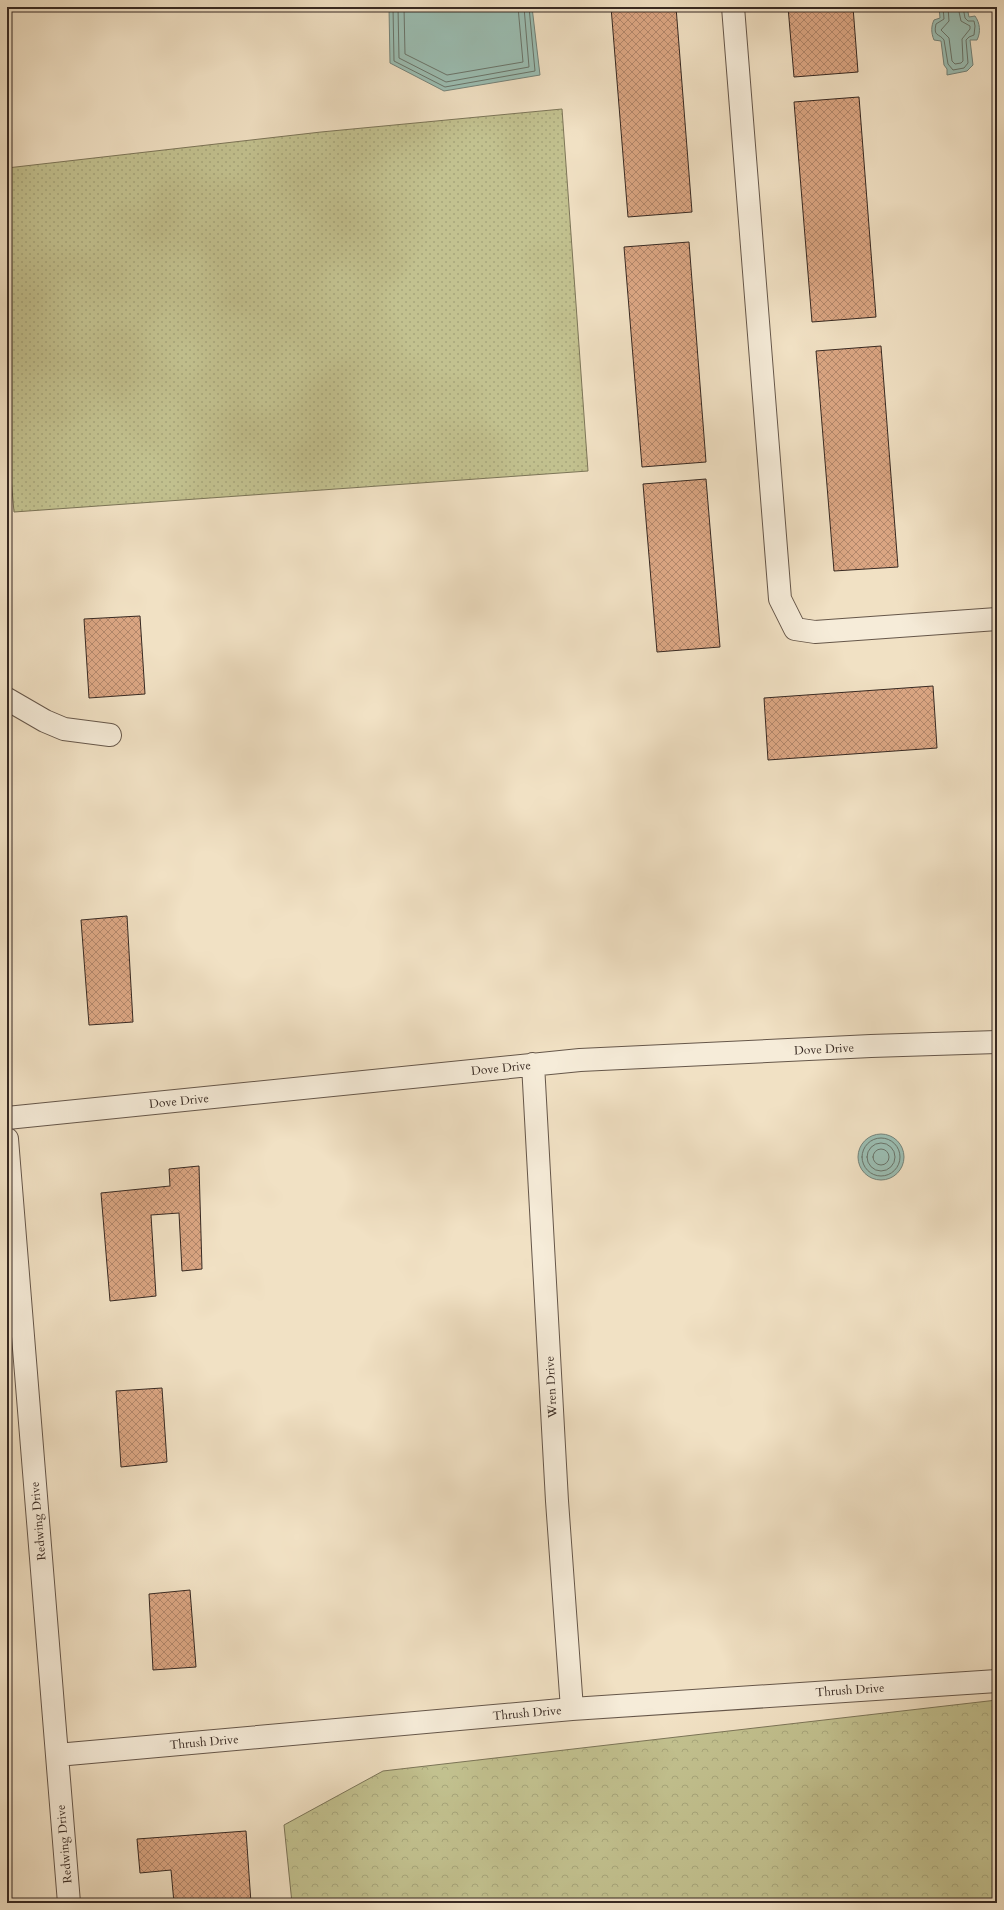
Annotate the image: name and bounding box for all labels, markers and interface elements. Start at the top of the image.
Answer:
street label: Dove Drive [794,1039,854,1059]
street label: Dove Drive [470,1057,532,1079]
street label: Dove Drive [148,1090,210,1112]
street label: Wren Drive [541,1356,561,1419]
street label: Redwing Drive [27,1481,49,1561]
street label: Thrush Drive [815,1680,885,1700]
street label: Thrush Drive [492,1702,562,1724]
street label: Thrush Drive [169,1731,239,1753]
street label: Redwing Drive [53,1804,75,1884]

